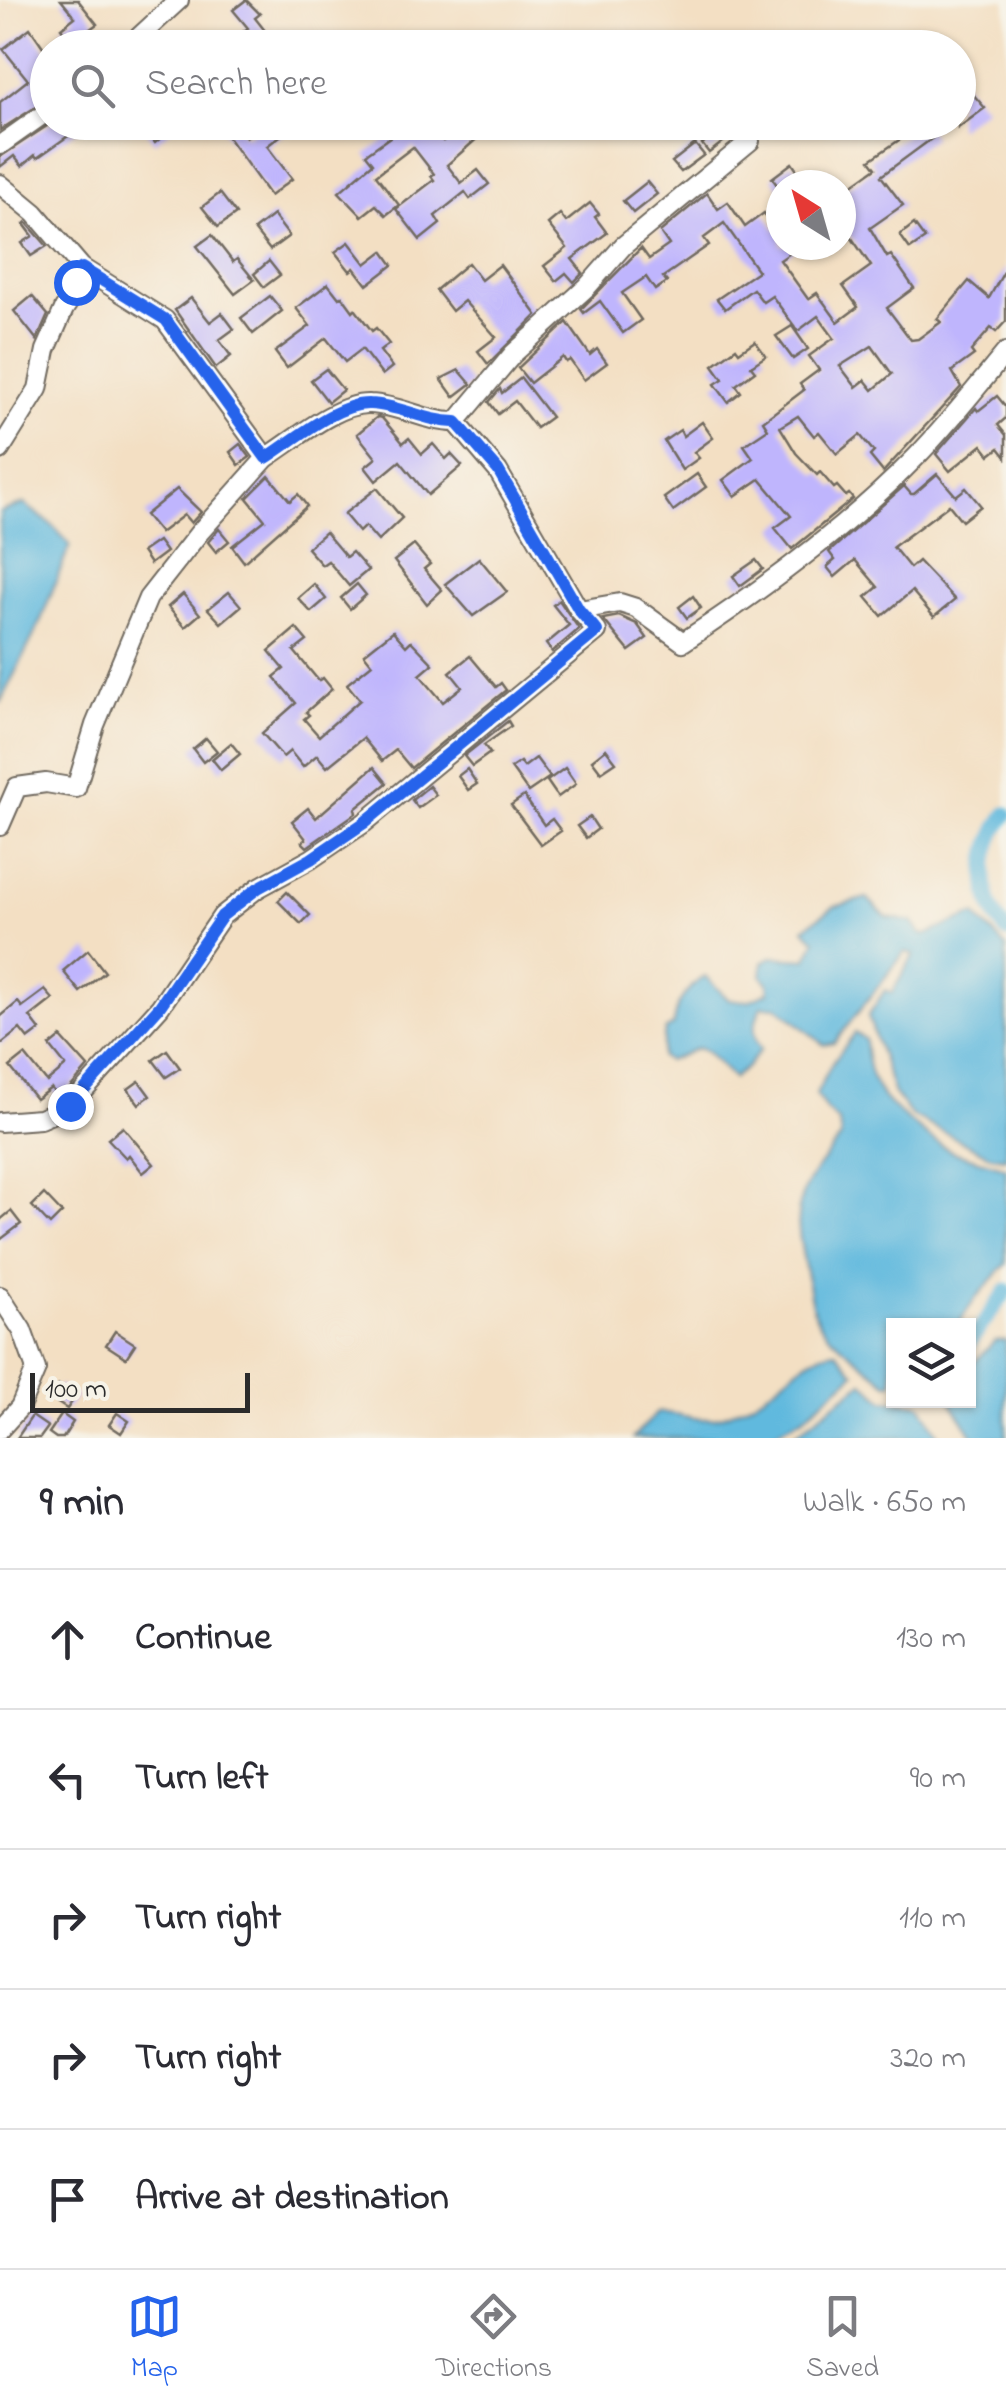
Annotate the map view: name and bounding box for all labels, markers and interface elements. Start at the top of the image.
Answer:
search box [30,30,976,140]
text: Search here [145,57,327,113]
icon: search [65,58,120,113]
north arrow [766,170,856,260]
route start [54,260,100,306]
route end [48,1084,94,1130]
map controls [886,1318,976,1408]
button: layers [886,1318,976,1408]
scale bar [30,1368,250,1412]
text: 100 m [45,1370,107,1411]
text: 9 min [40,1473,124,1534]
text: Walk · 650 m [803,1480,966,1527]
text: Continue [135,1611,271,1667]
icon: ahead [40,1612,95,1667]
text: 130 m [896,1616,966,1663]
text: Turn left [135,1751,268,1807]
icon: left [40,1752,95,1807]
text: 90 m [910,1756,966,1803]
text: Turn right [135,1891,281,1947]
icon: right [40,1892,95,1947]
text: 110 m [899,1896,966,1943]
text: Turn right [135,2031,281,2087]
icon: right [40,2032,95,2087]
text: 320 m [890,2036,966,2083]
text: Arrive at destination [135,2171,449,2227]
icon: arrive [40,2172,95,2227]
tab: Map [127,2289,182,2390]
tab: Directions [436,2289,552,2390]
tab: Saved [806,2289,879,2390]

